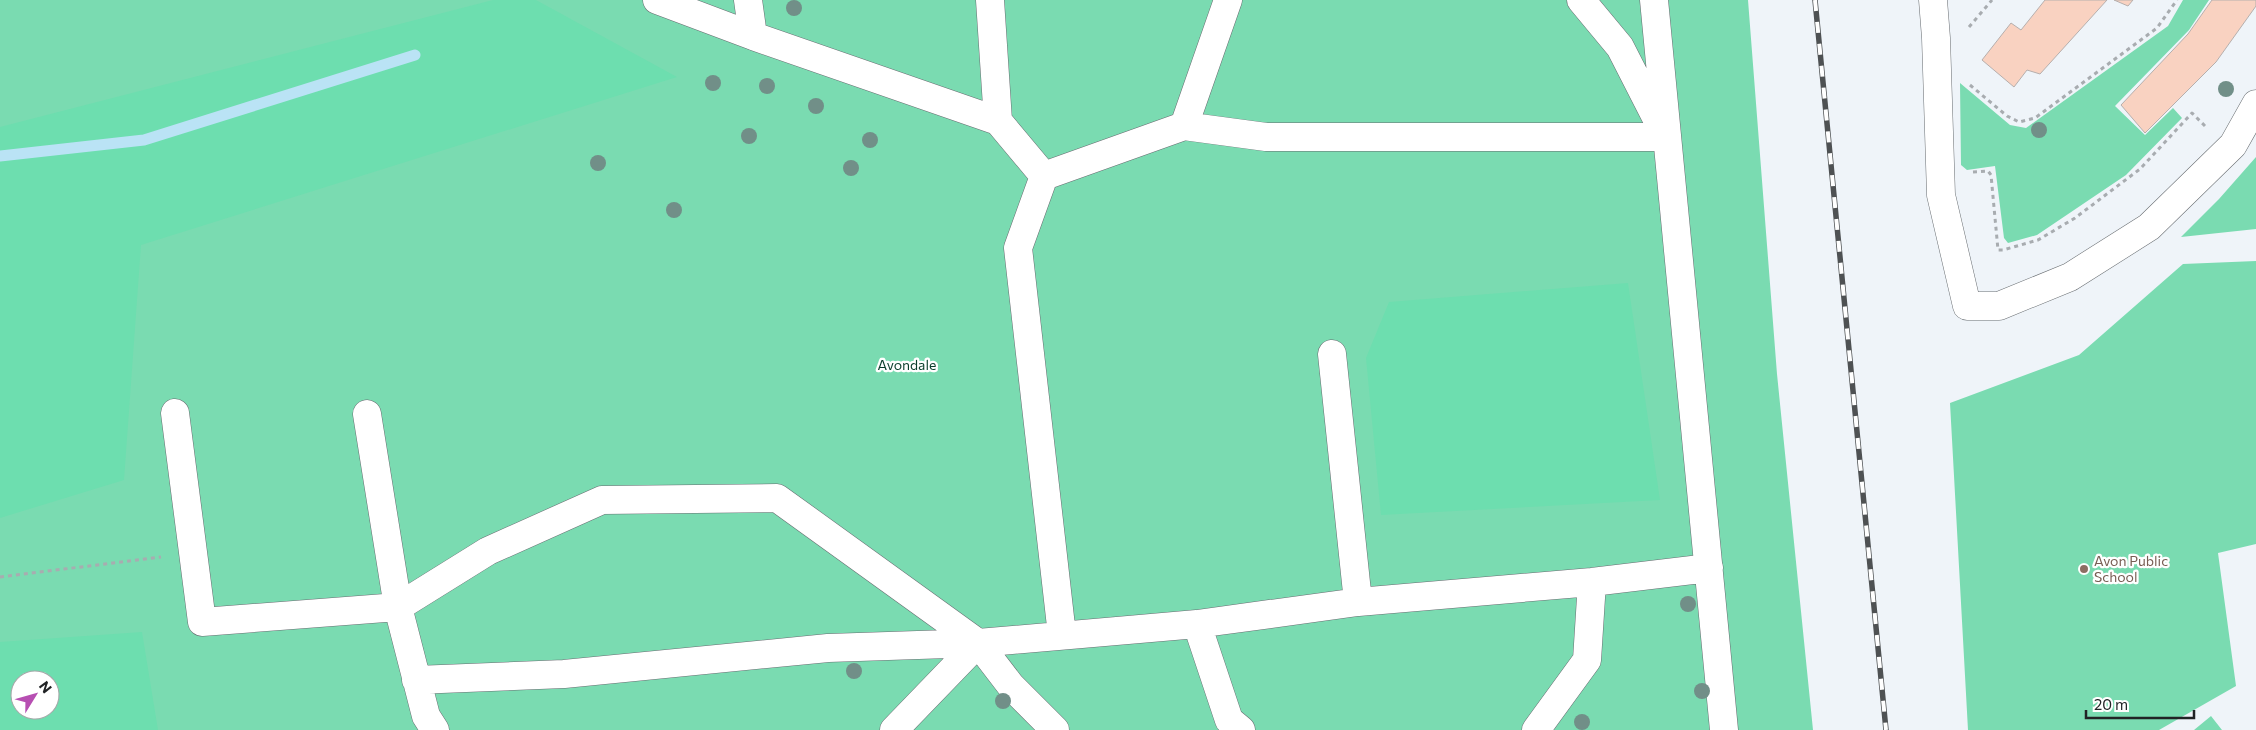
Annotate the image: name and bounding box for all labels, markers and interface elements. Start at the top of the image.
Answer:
park label: Avondale [878,356,936,373]
place label: Avon Public School [2094,552,2168,585]
marker: Avon Public School [2078,563,2090,575]
north arrow [10,670,60,720]
text: N [36,678,56,696]
scale bar [2086,688,2194,720]
text: 20 m [2094,695,2128,713]

